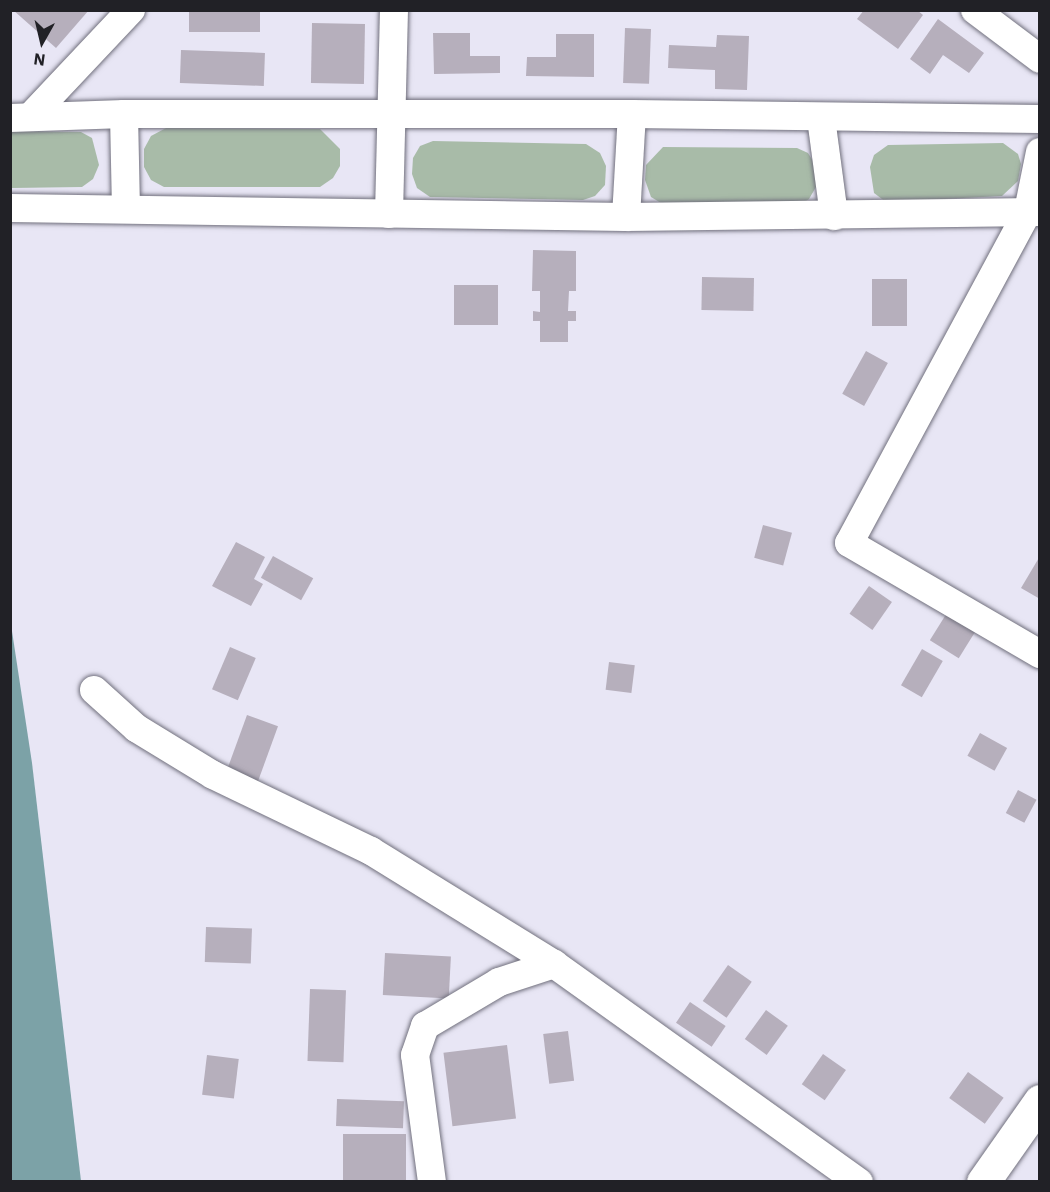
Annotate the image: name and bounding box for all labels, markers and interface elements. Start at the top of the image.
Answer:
north arrow [12,12,72,72]
text: N [32,49,47,71]

